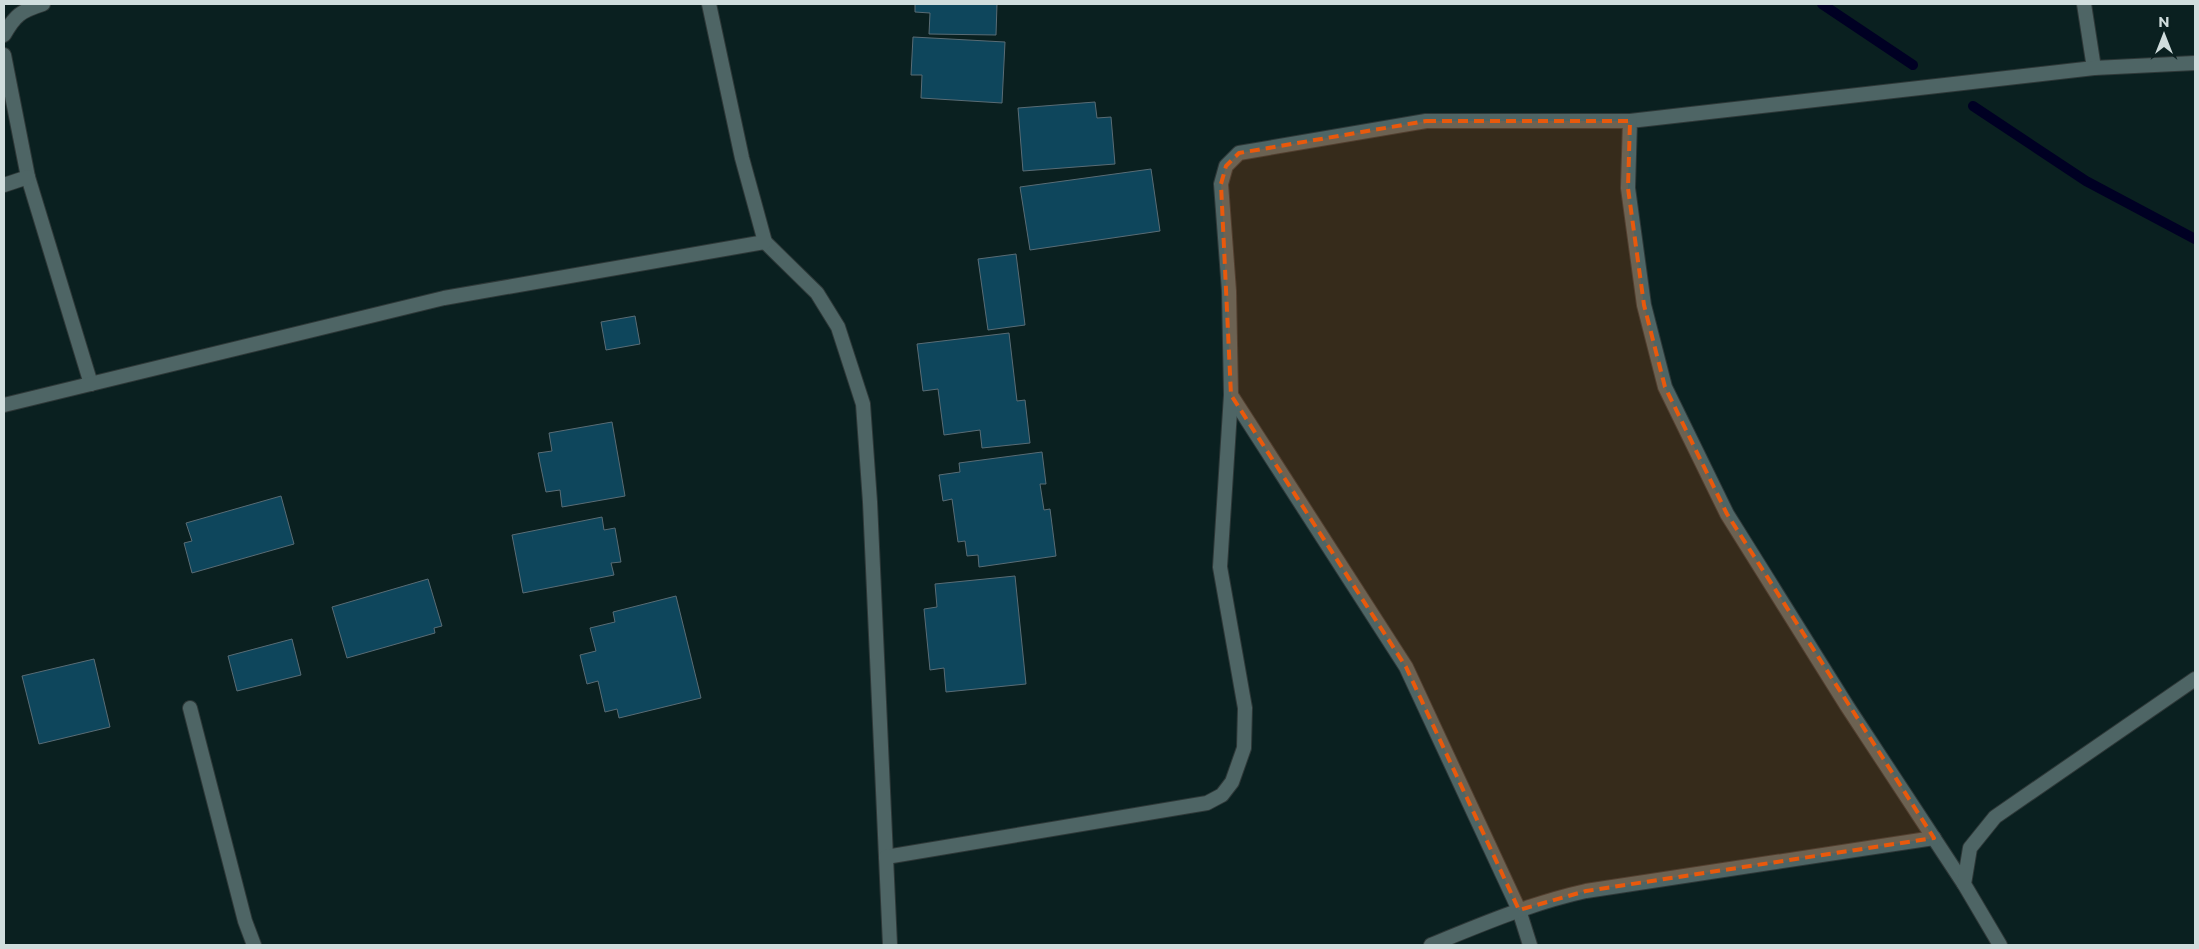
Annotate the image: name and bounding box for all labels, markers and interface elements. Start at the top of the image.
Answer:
north arrow [2139,10,2189,60]
text: N [2158,13,2170,31]

